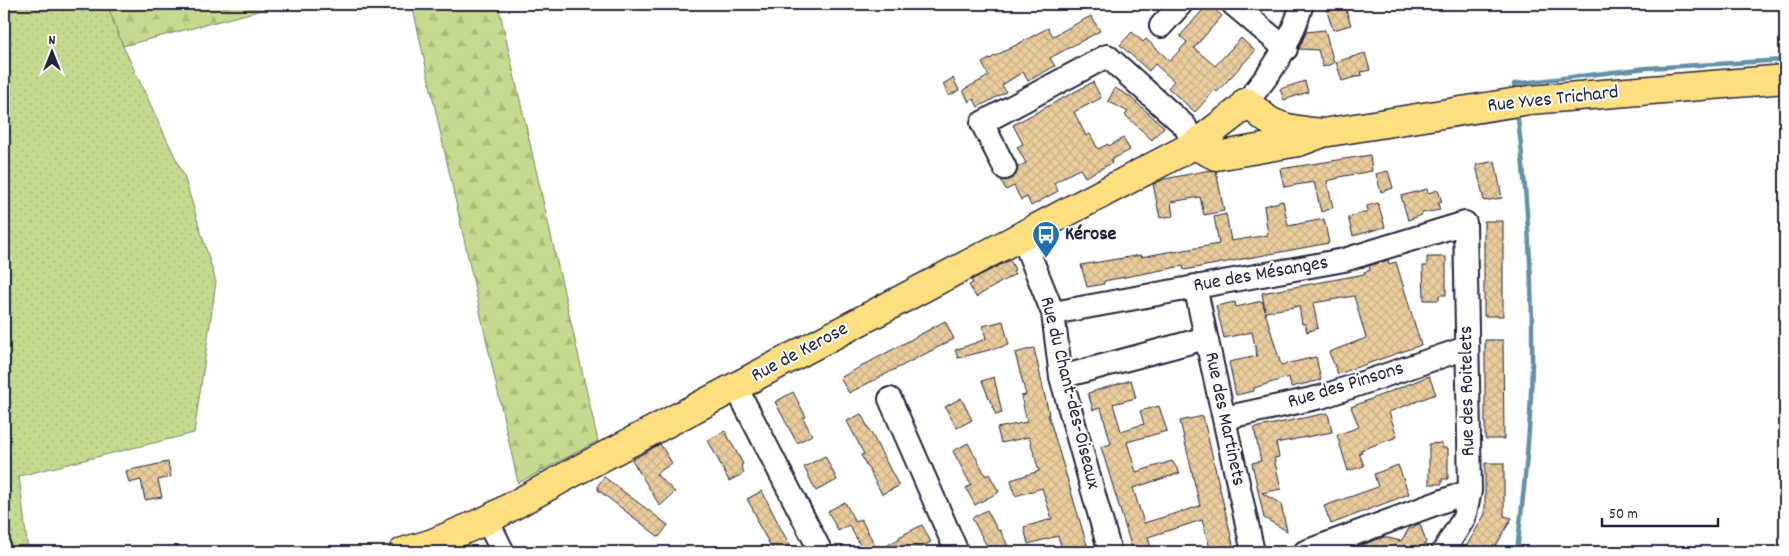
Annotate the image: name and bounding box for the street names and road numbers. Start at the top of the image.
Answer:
street label: Rue Yves Trichard [1486,79,1620,121]
street label: Rue des Mésanges [1191,249,1331,301]
street label: Rue du Chant-des-Oiseaux [1032,294,1107,493]
street label: Rue de Kerose [747,316,854,390]
street label: Rue des Roitelets [1453,325,1483,457]
street label: Rue des Martinets [1196,349,1252,489]
street label: Rue des Pinsons [1285,355,1407,417]

